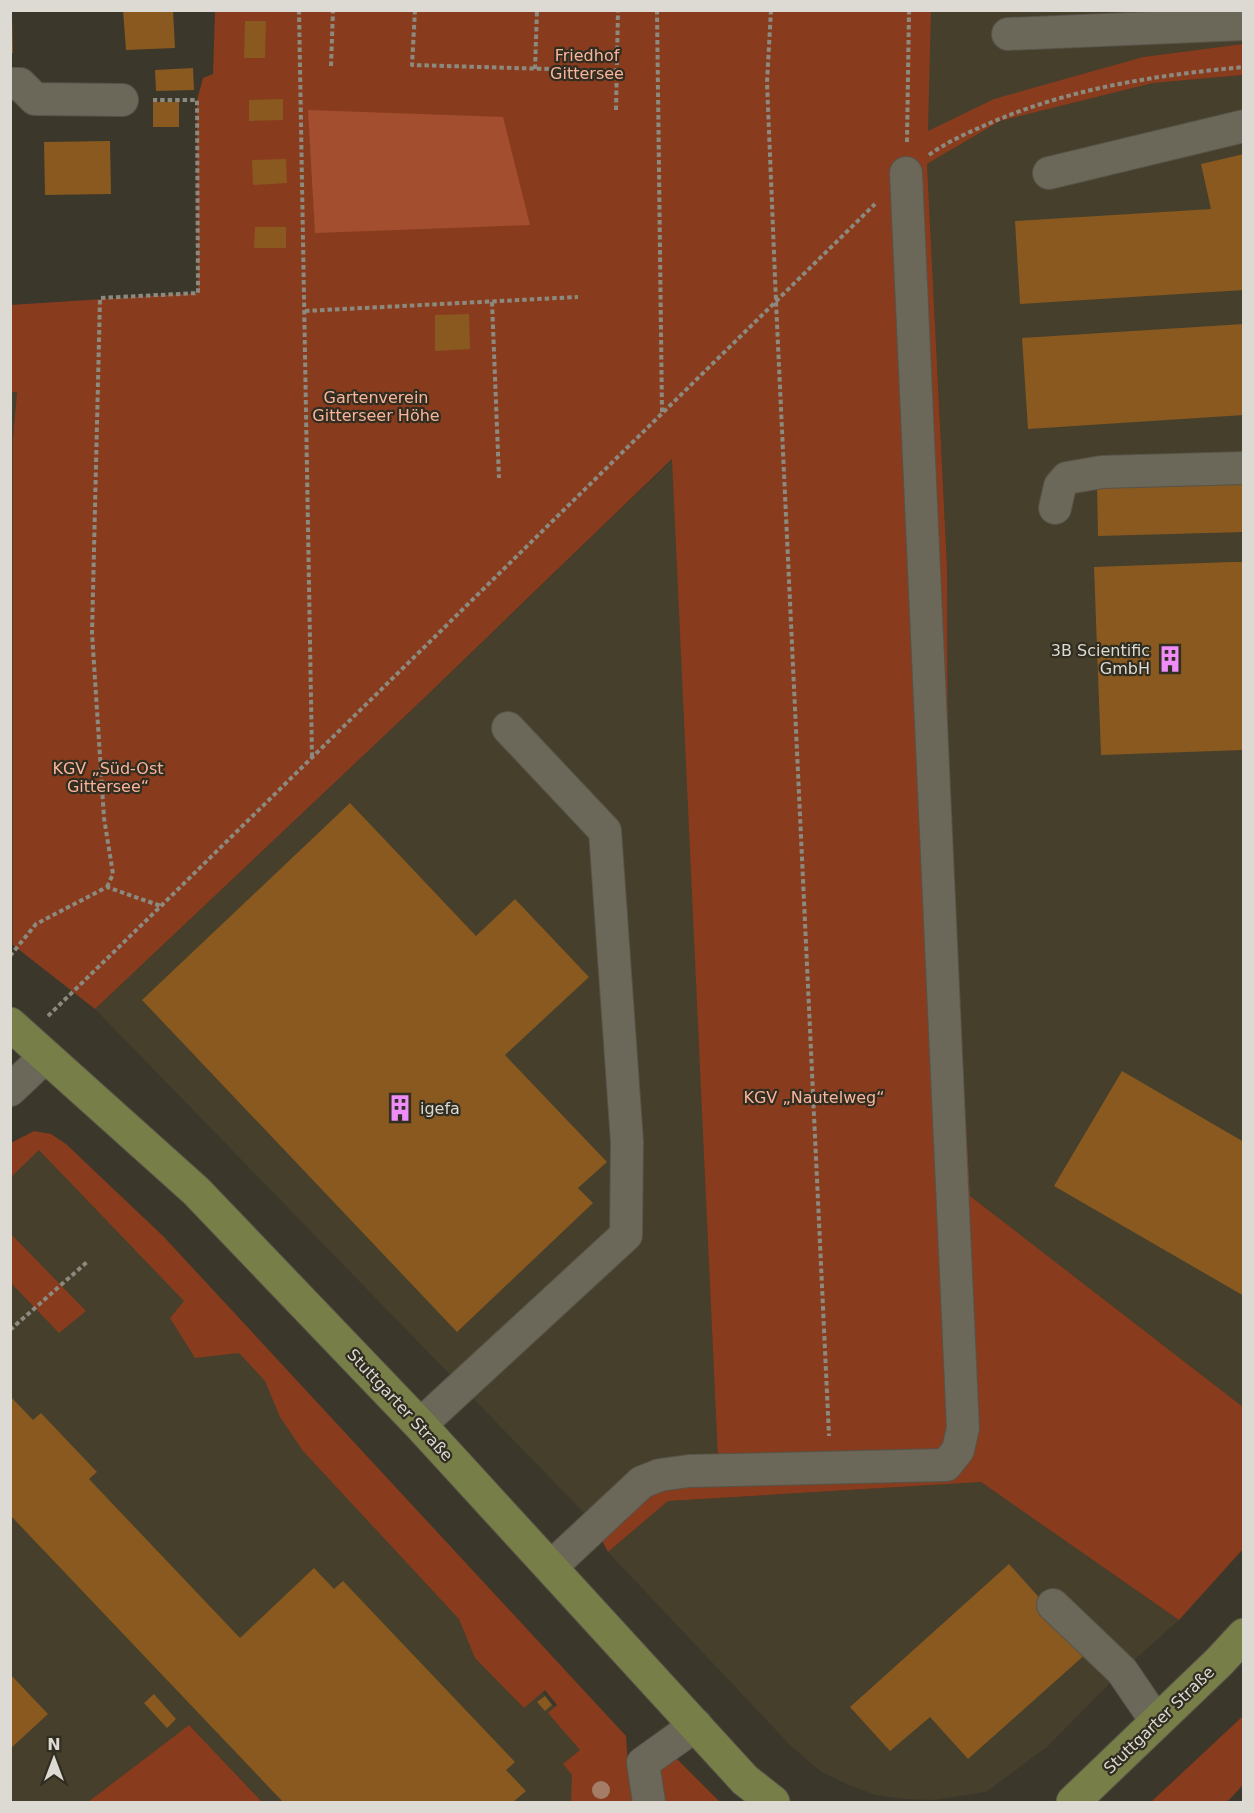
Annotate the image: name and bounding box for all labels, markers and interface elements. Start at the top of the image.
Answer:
park label: Friedhof Gittersee [550,46,624,83]
park label: Gartenverein Gitterseer Höhe [312,388,440,425]
place label: 3B Scientific GmbH [1051,641,1150,678]
building icon: 3B Scientific GmbH [1155,644,1185,674]
park label: KGV „Süd-Ost Gittersee“ [52,759,164,796]
park label: KGV „Nautelweg“ [743,1088,885,1107]
building icon: igefa [385,1093,415,1123]
place label: igefa [420,1099,460,1118]
street label: Stuttgarter Straße [343,1345,457,1465]
street label: Stuttgarter Straße [1100,1662,1218,1778]
north arrow [24,1729,84,1789]
text: N [47,1735,61,1754]

